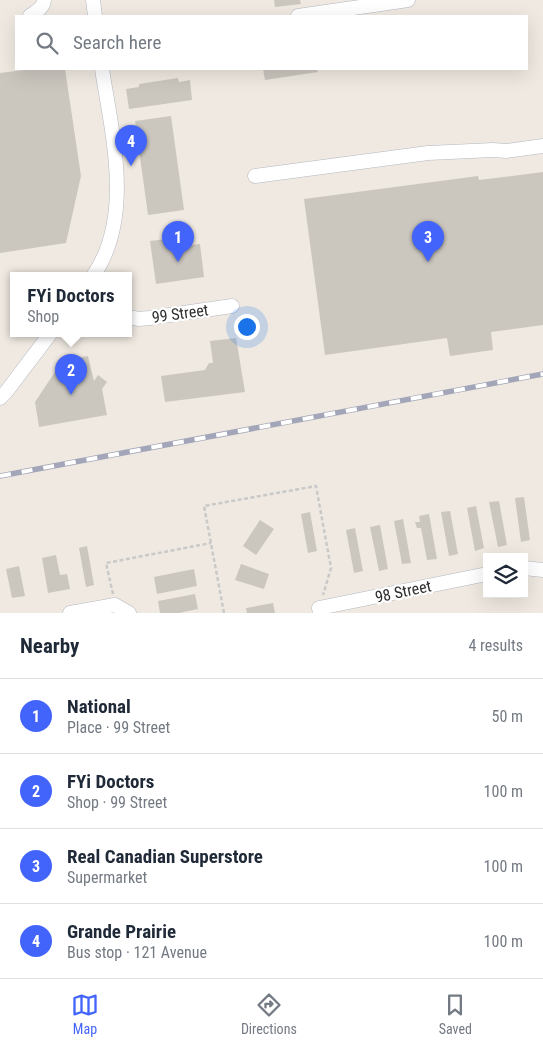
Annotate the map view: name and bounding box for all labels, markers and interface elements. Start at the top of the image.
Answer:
search box [15,15,528,70]
icon: search [33,29,61,57]
text: Search here [73,31,161,54]
pin: 4 [115,125,147,166]
pin: 1 [162,221,194,262]
pin: 3 [412,221,444,262]
popup [10,272,132,337]
text: FYi Doctors [27,284,115,307]
street label: 99 Street [151,300,210,327]
text: Shop [27,307,59,326]
your location [234,314,260,340]
pin: 2 [55,354,87,395]
map controls [483,553,528,598]
button: layers [483,553,528,598]
street label: 98 Street [373,576,433,607]
text: Nearby [20,634,79,658]
text: 4 results [468,636,523,655]
text: National [67,695,131,718]
text: 1 [32,707,40,726]
text: 50 m [491,707,523,726]
text: Place · 99 Street [67,718,170,737]
text: FYi Doctors [67,770,154,793]
text: 2 [32,782,40,801]
text: 100 m [484,782,523,801]
text: Shop · 99 Street [67,793,167,812]
text: Real Canadian Superstore [67,845,263,868]
text: 3 [32,857,40,876]
text: 100 m [484,857,523,876]
text: Supermarket [67,868,147,887]
text: Grande Prairie [67,920,176,943]
text: 4 [32,932,40,951]
text: 100 m [484,932,523,951]
text: Bus stop · 121 Avenue [67,943,207,962]
tab: Map [71,991,99,1037]
tab: Directions [241,991,297,1037]
tab: Saved [439,991,472,1037]

